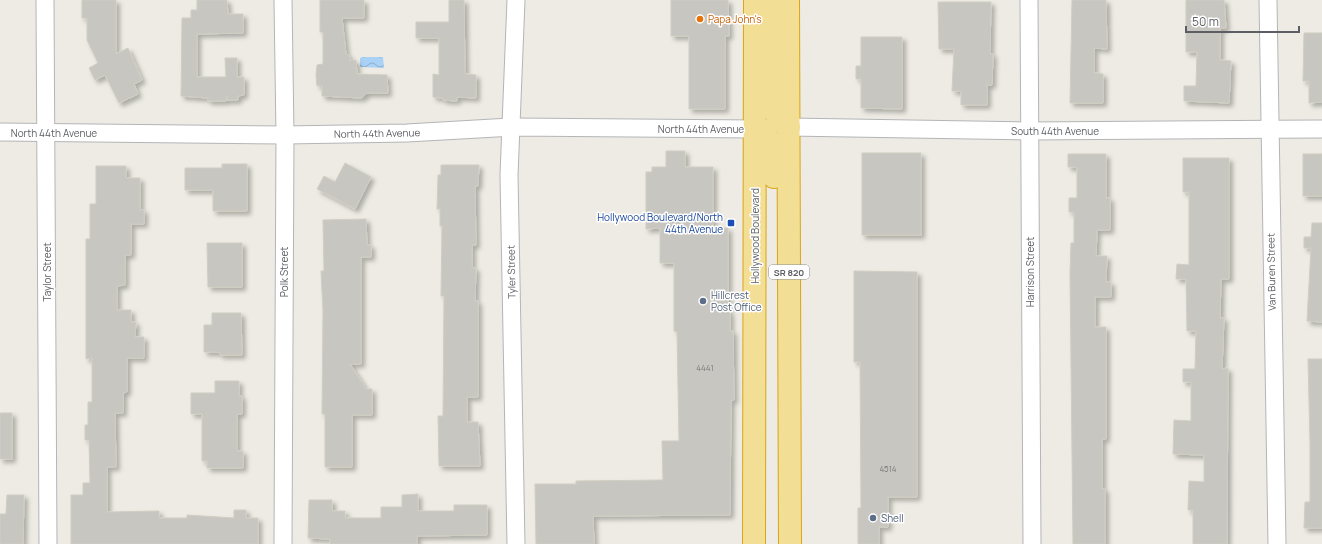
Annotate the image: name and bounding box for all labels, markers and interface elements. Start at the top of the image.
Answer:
scale bar [1186,8,1299,34]
place label: Papa John's [708,12,761,26]
text: 50 m [1192,13,1219,30]
marker: Papa John's [695,14,705,24]
street label: North 44th Avenue [658,122,744,136]
street label: South 44th Avenue [1011,124,1099,138]
street label: North 44th Avenue [334,125,420,141]
street label: North 44th Avenue [11,126,97,140]
street label: Hollywood Boulevard [748,188,762,284]
place label: Hollywood Boulevard/North 44th Avenue [597,210,723,236]
marker: Hollywood Boulevard/North 44th Avenue [726,218,736,228]
street label: Van Buren Street [1263,233,1279,311]
street label: Harrison Street [1023,237,1037,307]
street label: Taylor Street [40,242,54,302]
street label: Tyler Street [504,245,518,299]
street label: Polk Street [277,247,291,297]
road number: SR 820 [769,265,809,279]
place label: Hillcrest Post Office [711,288,762,314]
marker: Hillcrest Post Office [698,296,708,306]
house number: 4441 [696,362,714,373]
house number: 4514 [879,463,897,474]
place label: Shell [881,511,904,525]
marker: Shell [868,513,878,523]

